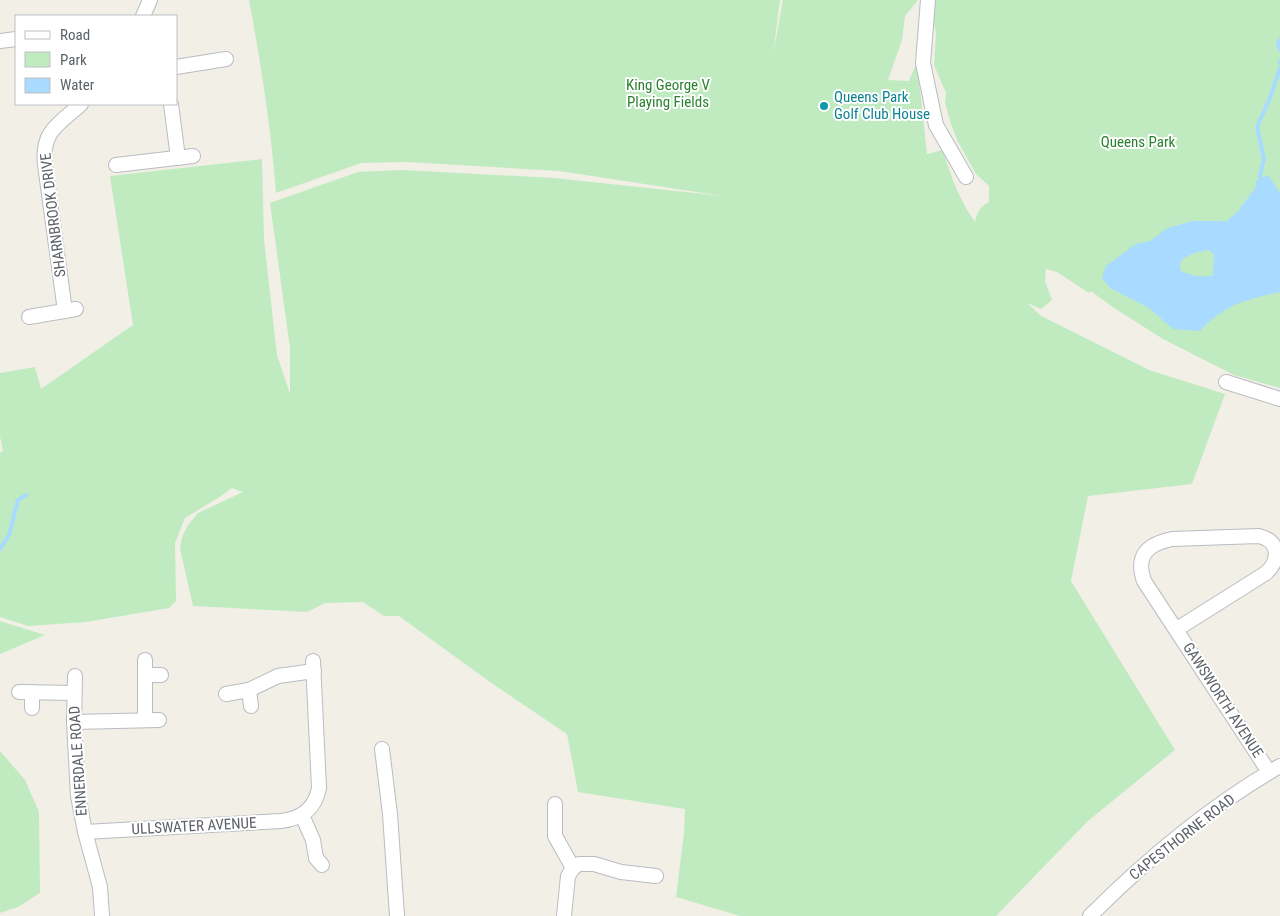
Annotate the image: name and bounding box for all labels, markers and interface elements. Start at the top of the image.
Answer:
legend [15,15,178,105]
text: Road [60,26,90,44]
text: Park [60,51,87,69]
text: Water [60,76,95,94]
park label: King George V Playing Fields [626,76,711,111]
place label: Queens Park Golf Club House [834,88,930,123]
marker: Queens Park Golf Club House [818,100,830,112]
park label: Queens Park [1101,133,1176,151]
street label: SHARNBROOK DRIVE [36,152,70,278]
street label: GAWSWORTH AVENUE [1179,639,1267,761]
street label: ENNERDALE ROAD [65,705,91,817]
street label: CAPESTHORNE ROAD [1126,790,1238,884]
street label: ULLSWATER AVENUE [131,814,257,838]

